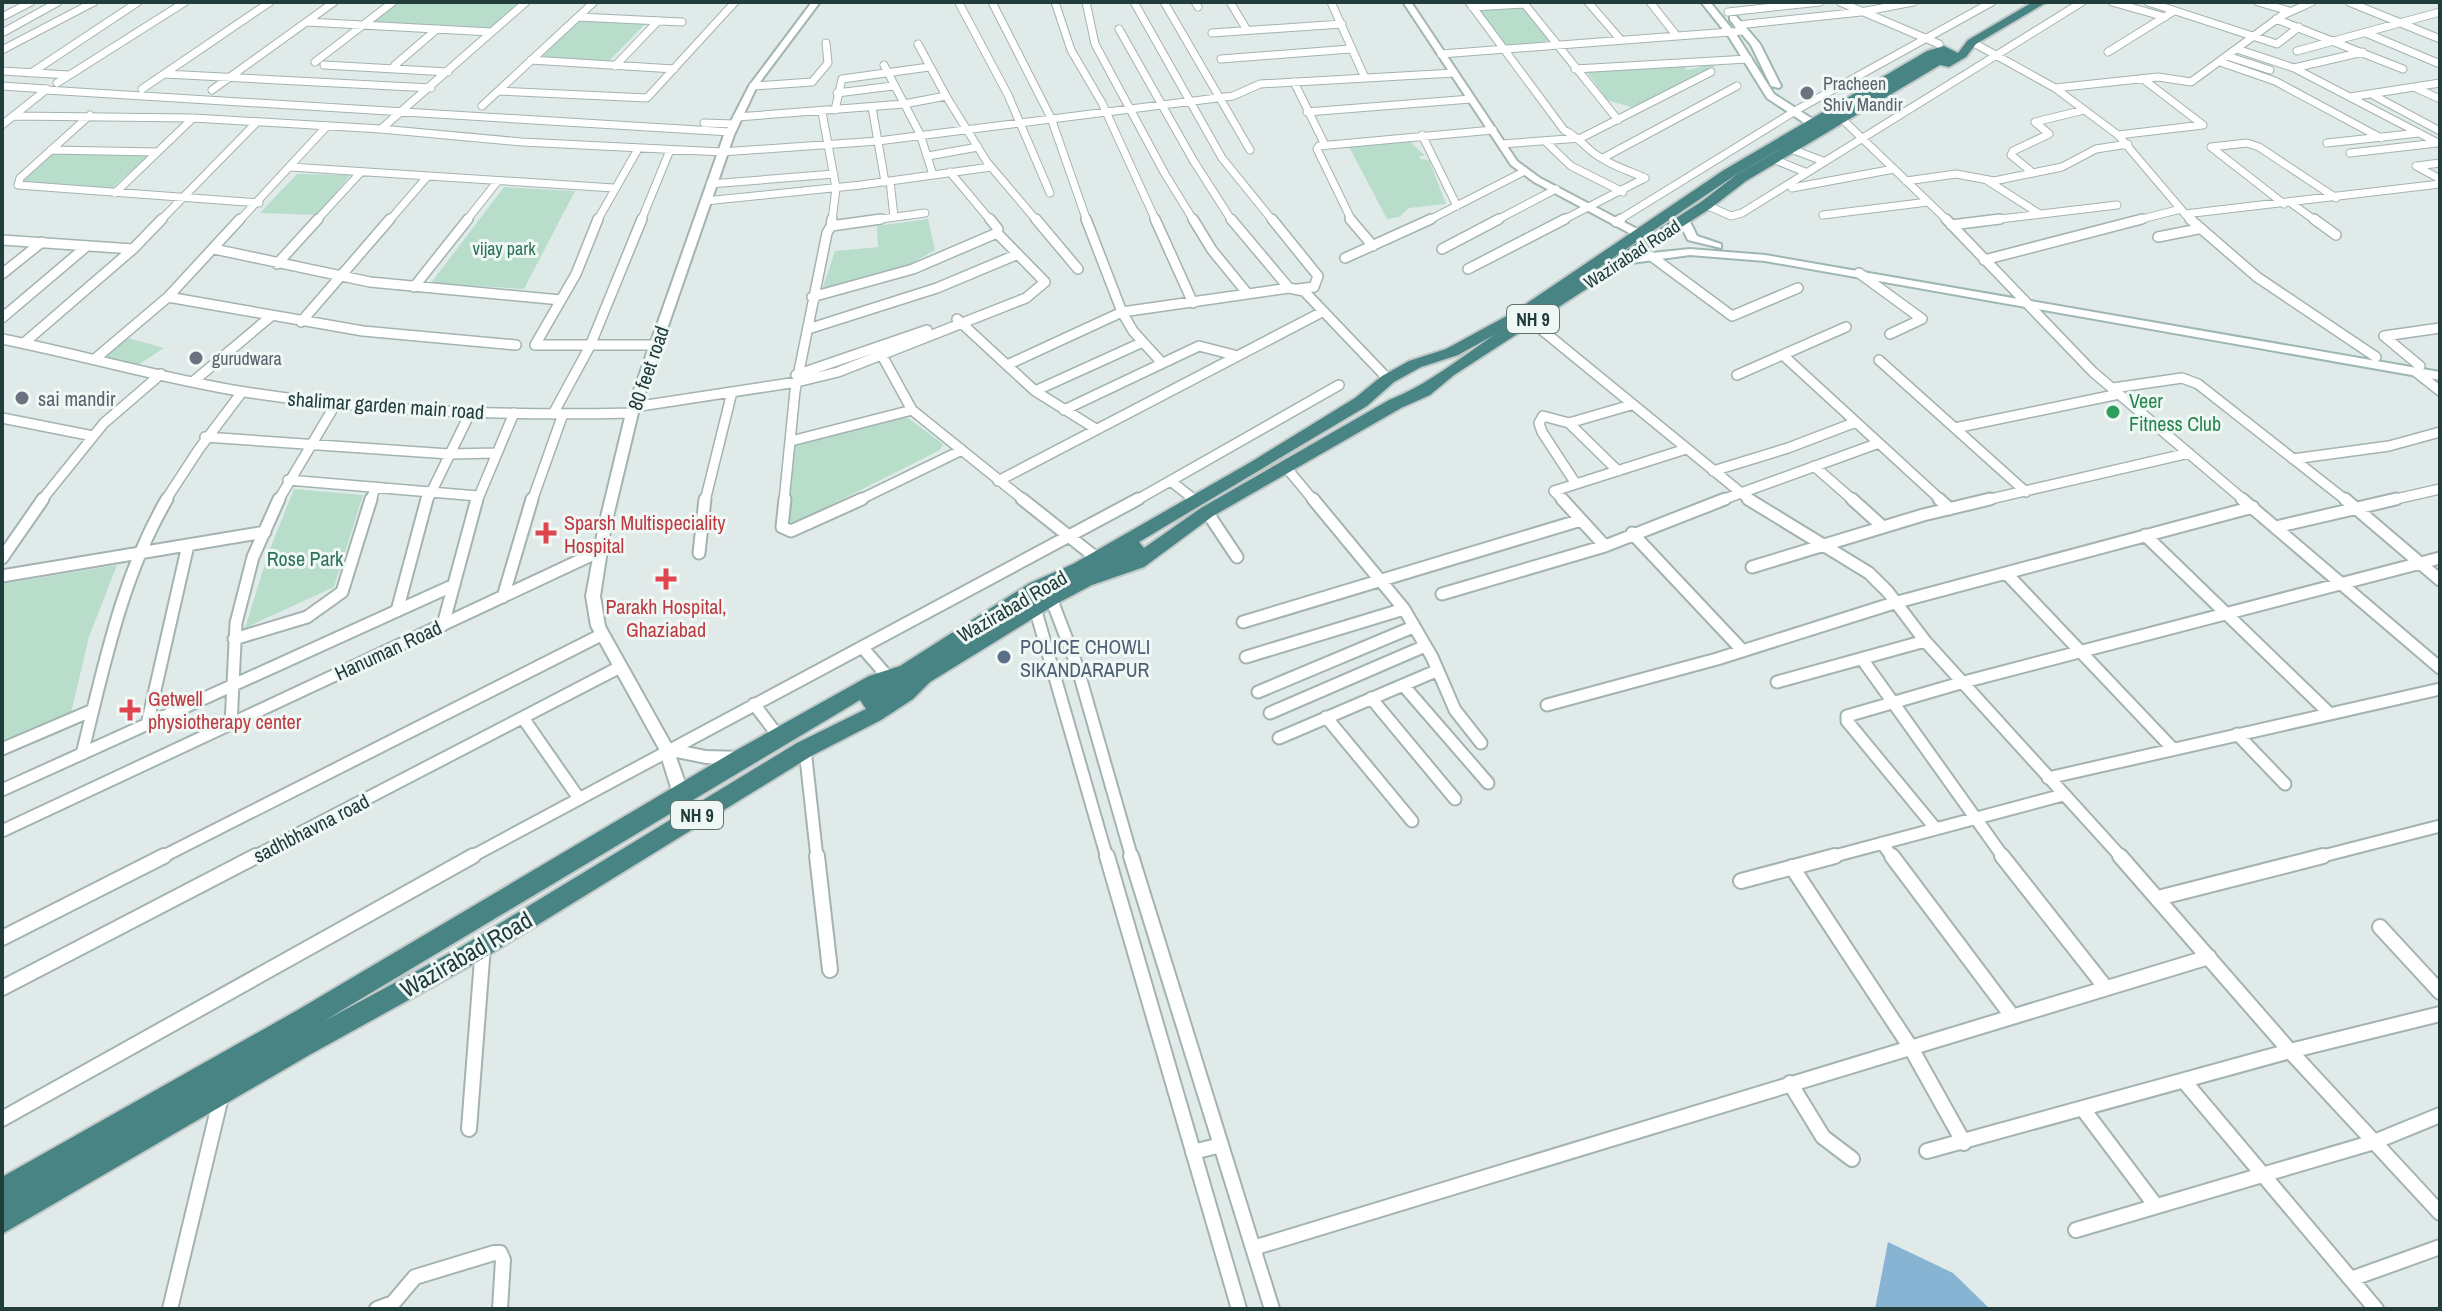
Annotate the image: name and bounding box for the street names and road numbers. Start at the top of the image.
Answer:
street label: Wazirabad Road [1579,214,1685,294]
road number: NH 9 [1507,305,1559,333]
street label: 80 feet road [621,322,675,414]
street label: shalimar garden main road [287,385,485,425]
street label: Wazirabad Road [952,564,1072,648]
street label: Hanuman Road [330,613,446,687]
street label: sadhbhavna road [248,787,374,869]
road number: NH 9 [671,801,723,829]
street label: Wazirabad Road [394,903,538,1005]

